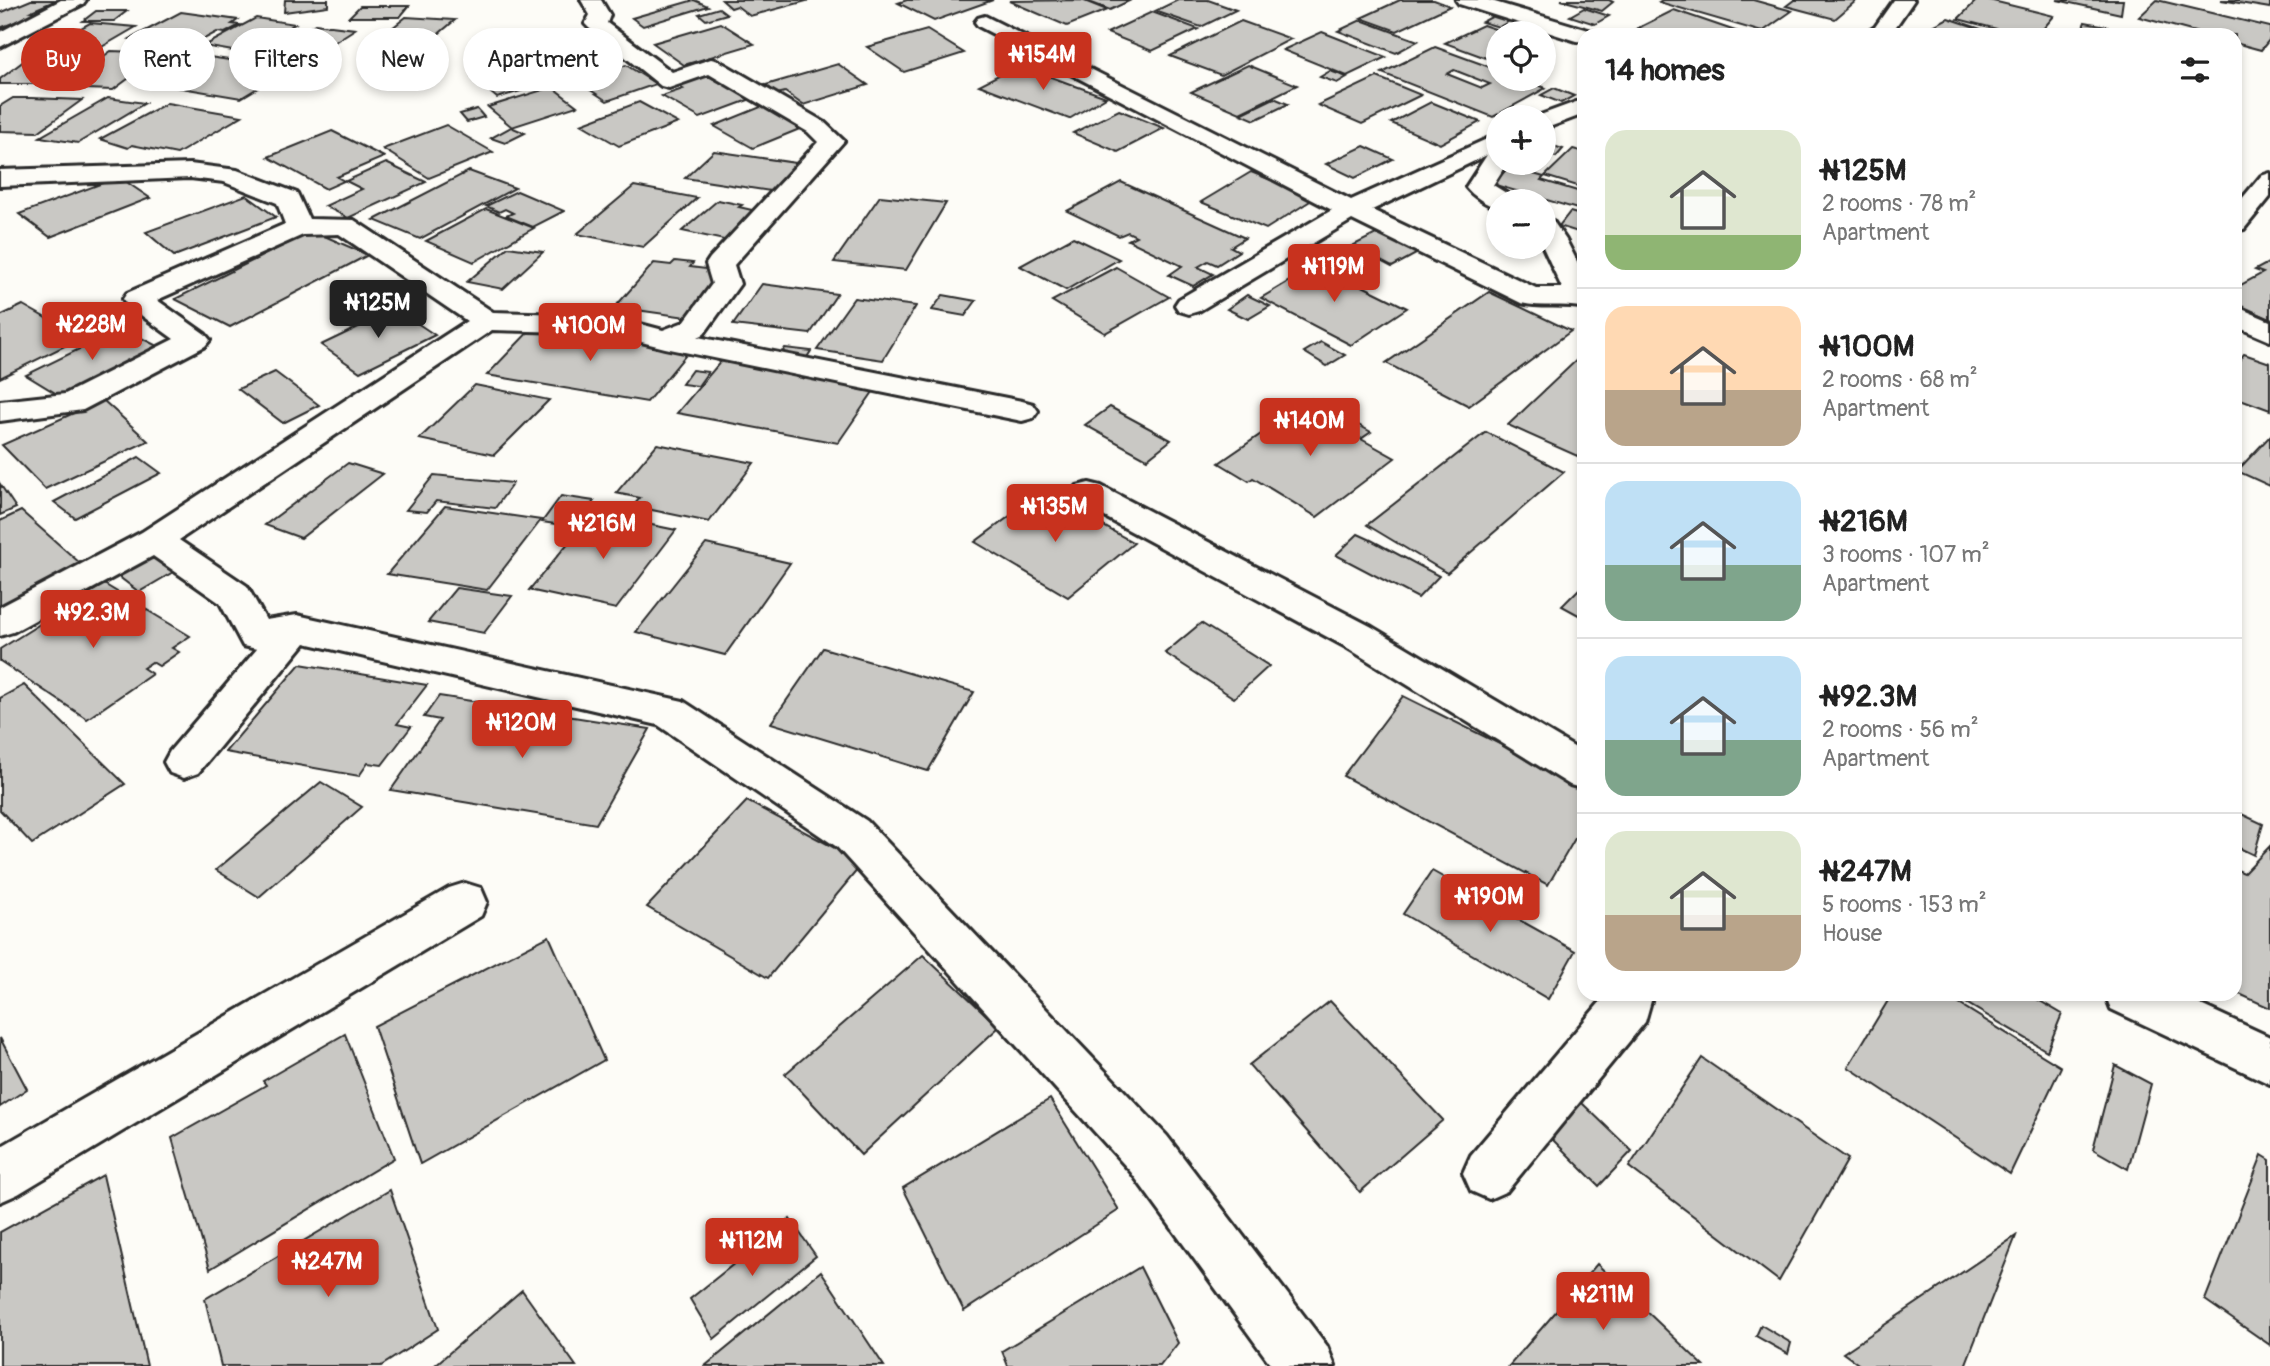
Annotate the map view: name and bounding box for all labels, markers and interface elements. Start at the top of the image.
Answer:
map controls [1486,21,1556,259]
button: locate [1486,21,1556,91]
chip: Buy [21,28,105,91]
chip: Rent [119,28,215,91]
chip: Filters [229,28,342,91]
chip: New [356,28,449,91]
chip: Apartment [463,28,623,91]
pin: ₦154M [994,32,1092,92]
text: ₦154M [1010,40,1076,69]
icon: filters [2176,51,2214,89]
text: 14 homes [1605,52,1725,89]
button: + [1486,105,1556,175]
text: ₦125M [1822,152,1906,189]
icon: home [1661,158,1745,242]
button: − [1486,189,1556,259]
text: 2 rooms · 78 m² [1822,189,1976,218]
text: Apartment [1822,218,1929,247]
pin: ₦119M [1285,244,1383,304]
text: ₦119M [1304,252,1364,281]
pin: ₦125M [329,280,427,340]
text: ₦125M [346,288,410,317]
pin: ₦228M [43,302,141,362]
pin: ₦100M [541,304,639,363]
text: ₦228M [58,310,126,339]
text: ₦100M [555,311,625,340]
text: ₦100M [1822,328,1914,365]
icon: home [1661,334,1745,418]
text: 2 rooms · 68 m² [1822,365,1978,394]
text: Apartment [1822,394,1929,423]
pin: ₦140M [1261,398,1359,458]
text: ₦140M [1276,406,1344,435]
pin: ₦135M [1006,484,1104,544]
text: ₦135M [1023,492,1087,521]
pin: ₦216M [554,502,652,561]
text: ₦216M [1822,503,1908,540]
text: ₦216M [570,509,636,538]
icon: home [1661,509,1745,593]
text: 3 rooms · 107 m² [1822,540,1990,569]
text: Apartment [1822,569,1929,598]
pin: ₦92.3M [36,590,150,650]
text: ₦92.3M [57,598,129,627]
text: ₦92.3M [1822,678,1917,715]
icon: home [1661,684,1745,768]
pin: ₦120M [473,700,571,760]
text: ₦120M [488,708,556,737]
text: 2 rooms · 56 m² [1822,715,1979,744]
text: Apartment [1822,744,1929,773]
text: ₦247M [1822,853,1912,890]
icon: home [1661,859,1745,943]
pin: ₦190M [1441,874,1539,934]
text: ₦190M [1457,882,1523,911]
text: 5 rooms · 153 m² [1822,890,1987,919]
text: House [1822,919,1882,948]
pin: ₦112M [703,1218,801,1278]
text: ₦112M [721,1226,783,1255]
pin: ₦247M [279,1240,377,1299]
text: ₦247M [294,1247,362,1276]
pin: ₦211M [1554,1272,1652,1332]
text: ₦211M [1572,1280,1634,1309]

